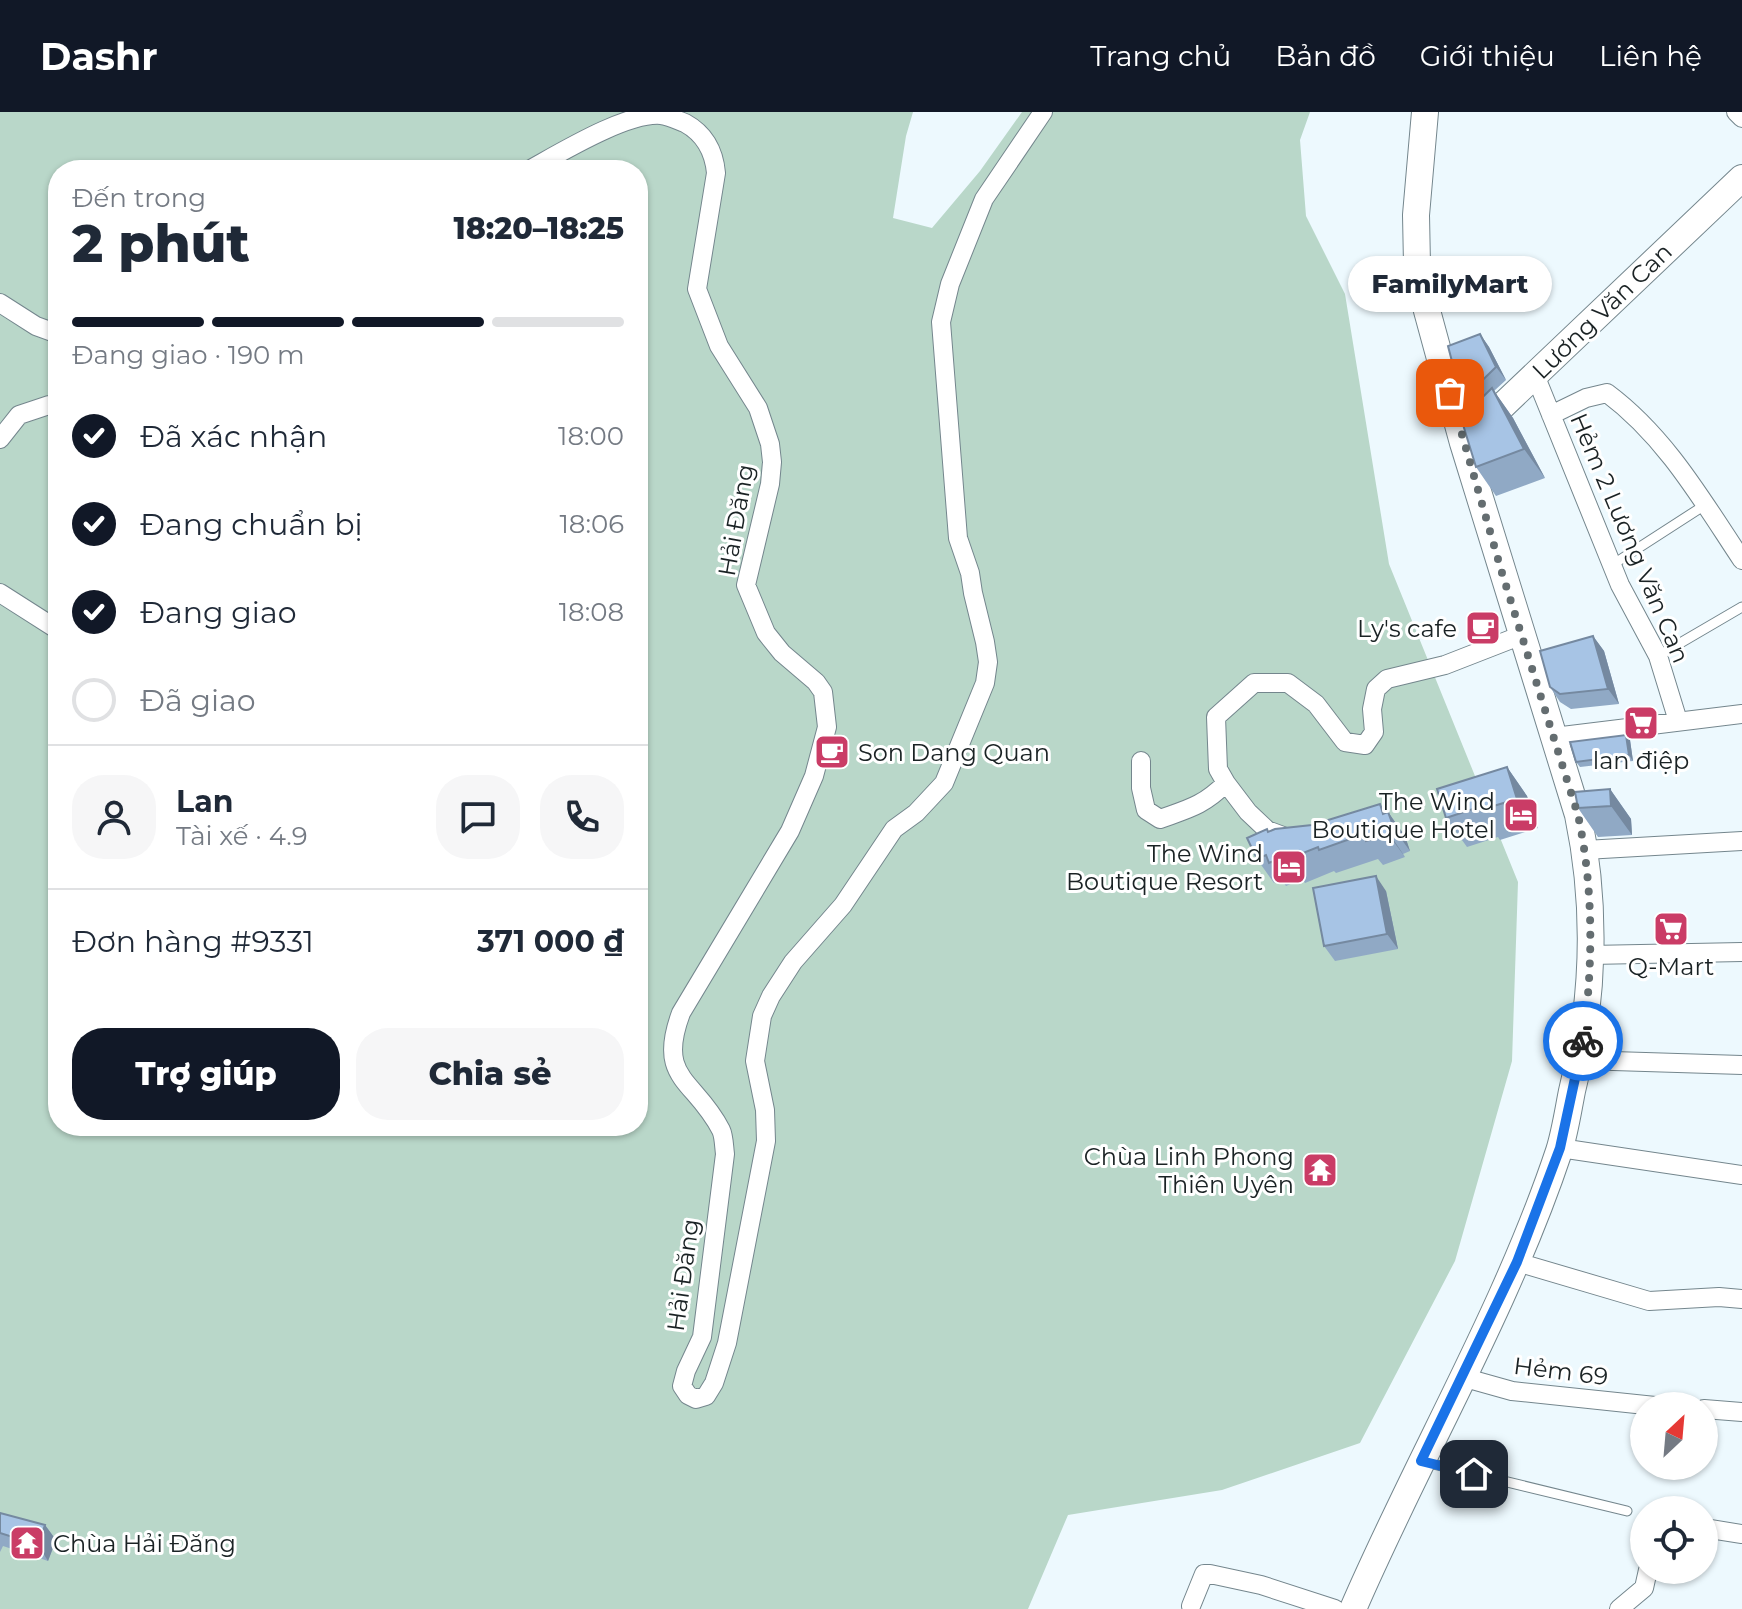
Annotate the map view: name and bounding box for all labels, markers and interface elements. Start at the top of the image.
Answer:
text: Dashr [40,33,158,80]
text: Trang chủ [1090,39,1231,73]
text: Bản đồ [1275,39,1376,73]
text: Giới thiệu [1420,39,1555,73]
text: Liên hệ [1599,39,1702,73]
text: Đến trong [72,182,206,214]
text: 18:20–18:25 [454,210,624,247]
text: 2 phút [72,212,250,275]
street label: Lương Văn Can [1526,237,1678,385]
callout: FamilyMart [1348,257,1552,313]
text: FamilyMart [1372,268,1528,300]
text: Đang giao · 190 m [72,339,305,371]
pin [1416,359,1484,427]
icon: bag [1428,371,1472,415]
street label: Hẻm 2 Lương Văn Can [1564,409,1696,667]
icon: check [72,414,116,458]
text: Đã xác nhận [140,418,327,455]
text: 18:00 [558,420,624,452]
street label: Hải Đăng [712,462,760,578]
icon: check [72,502,116,546]
text: Đang chuẩn bị [140,506,363,543]
text: 18:06 [559,508,624,540]
icon: check [72,590,116,634]
text: Đang giao [140,594,296,631]
text: 18:08 [559,596,624,628]
cafe icon: Ly's cafe [1464,609,1502,647]
place label: Ly's cafe [1357,614,1457,643]
text: Đã giao [140,682,256,719]
supermarket icon: lan điệp [1622,704,1660,742]
cafe icon: Son Dang Quan [813,733,851,771]
place label: Son Dang Quan [858,738,1050,767]
place label: lan điệp [1593,746,1689,775]
button: person [72,775,156,859]
button: chat [436,775,520,859]
button: phone [540,775,624,859]
text: Lan [176,783,233,820]
place label: The Wind Boutique Hotel [1312,787,1495,844]
hotel icon: The Wind Boutique Hotel [1502,796,1540,834]
text: Tài xế · 4.9 [176,820,308,852]
place label: The Wind Boutique Resort [1066,839,1263,896]
hotel icon: The Wind Boutique Resort [1270,848,1308,886]
supermarket icon: Q-Mart [1652,910,1690,948]
text: Đơn hàng #9331 [72,923,314,960]
text: 371 000 ₫ [477,923,624,960]
place label: Q-Mart [1628,952,1714,981]
courier [1543,1001,1623,1081]
icon: bike [1561,1019,1605,1063]
button: Trợ giúp [72,1028,340,1120]
button: Chia sẻ [356,1028,624,1120]
place label: Chùa Linh Phong Thiên Uyên [1084,1142,1294,1199]
temple icon: Chùa Linh Phong Thiên Uyên [1301,1151,1339,1189]
street label: Hải Đăng [661,1217,705,1333]
street label: Hẻm 69 [1512,1351,1610,1391]
north arrow [1630,1392,1718,1480]
map controls [1630,1392,1718,1584]
pin [1440,1440,1508,1508]
icon: home [1452,1452,1496,1496]
button: locate [1630,1496,1718,1584]
temple icon: Chùa Hải Đăng [8,1524,46,1562]
place label: Chùa Hải Đăng [53,1529,236,1558]

